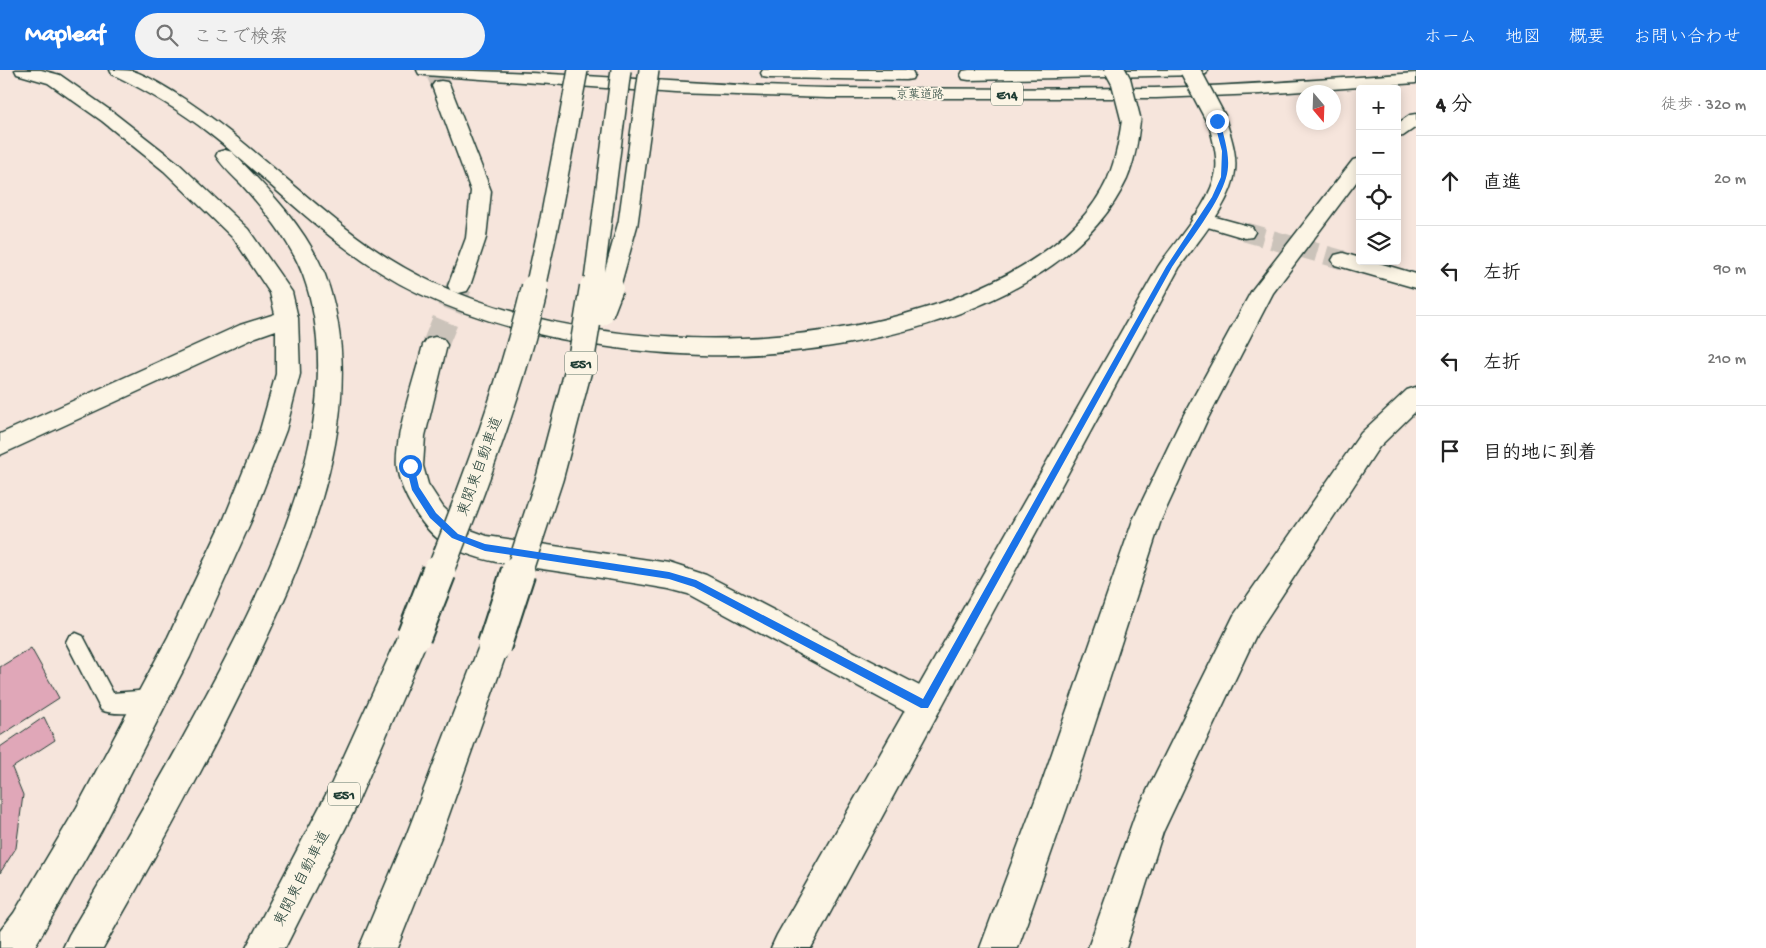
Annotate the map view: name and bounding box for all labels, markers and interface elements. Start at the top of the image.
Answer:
search box [135,13,485,58]
text: Mapleaf [25,21,105,50]
icon: search [153,21,181,49]
text: ここで検索 [193,27,288,50]
text: ホーム [1424,28,1477,49]
text: 地図 [1505,28,1541,49]
text: 概要 [1569,28,1605,49]
text: お問い合わせ [1633,28,1741,49]
road number: E14 [991,82,1023,106]
north arrow [1296,85,1341,130]
map controls [1356,85,1401,265]
button: + [1356,85,1401,130]
street label: 京葉道路 [896,88,944,103]
text: 4 分 [1436,94,1472,119]
text: 徒歩 · 320 m [1661,97,1746,116]
route end [1206,110,1229,133]
button: − [1356,130,1401,175]
icon: ahead [1436,167,1464,195]
text: 20 m [1714,171,1746,190]
text: 直進 [1483,173,1521,196]
button: locate [1356,175,1401,220]
button: layers [1356,220,1401,265]
icon: left [1436,257,1464,285]
text: 90 m [1714,261,1746,280]
text: 左折 [1483,263,1521,286]
icon: left [1436,347,1464,375]
text: 210 m [1707,351,1746,370]
road number: E51 [565,352,597,374]
text: 左折 [1483,353,1521,376]
street label: 東関東自動車道 [454,414,507,519]
icon: arrive [1436,437,1464,465]
text: 目的地に到着 [1483,443,1597,466]
route start [399,455,422,478]
road number: E51 [328,782,360,806]
street label: 東関東自動車道 [270,828,335,930]

